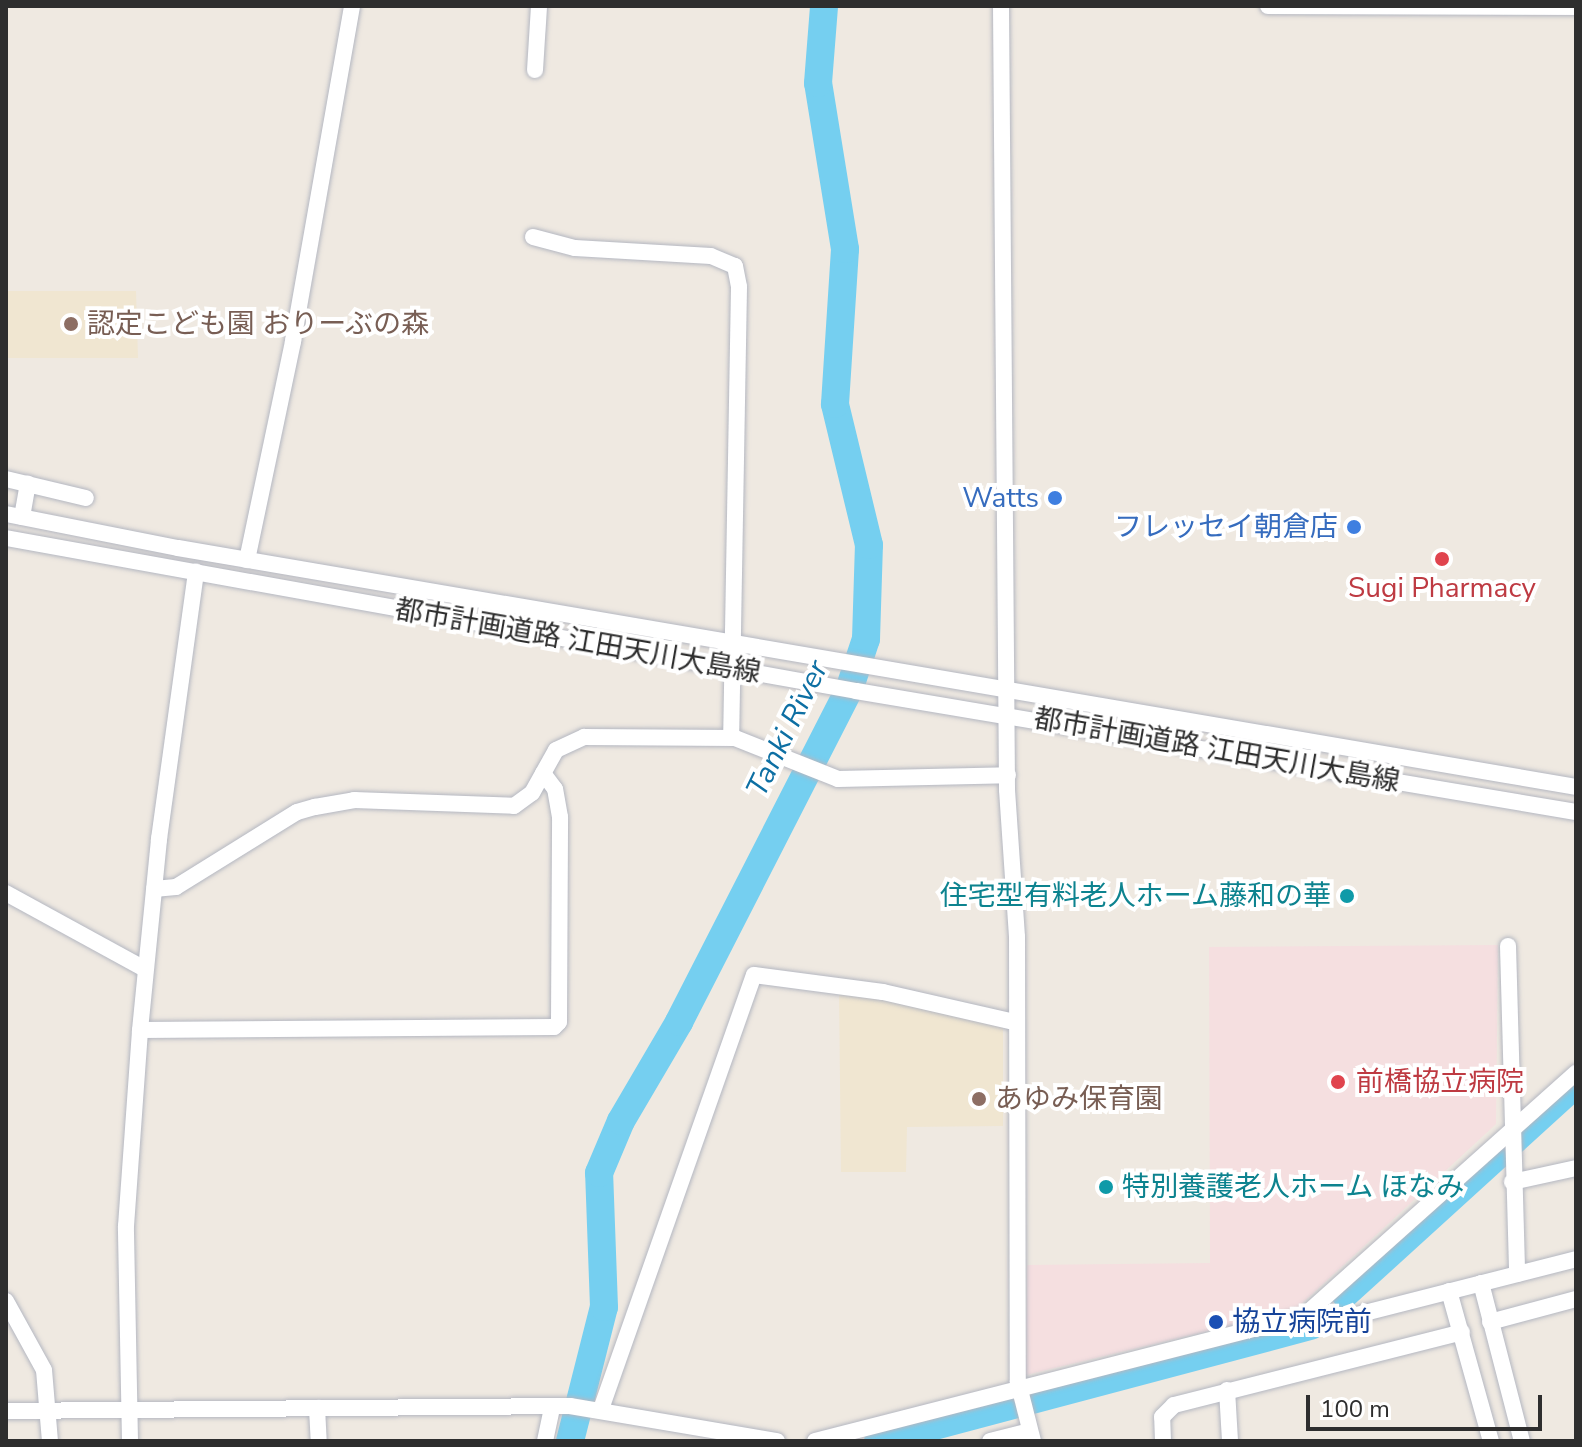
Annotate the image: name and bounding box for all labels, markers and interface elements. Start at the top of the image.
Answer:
place label: 認定こども園 おりーぶの森 [87,307,430,341]
marker: 認定こども園 おりーぶの森 [62,315,80,333]
place label: Watts [962,481,1039,515]
marker: Watts [1046,489,1064,507]
place label: フレッセイ朝倉店 [1114,510,1338,544]
marker: フレッセイ朝倉店 [1345,518,1363,536]
marker: Sugi Pharmacy [1433,550,1451,568]
place label: Sugi Pharmacy [1348,571,1536,605]
street label: 都市計画道路 江田天川大島線 [392,592,764,690]
water label: Tanki River [740,655,836,803]
street label: 都市計画道路 江田天川大島線 [1031,701,1403,799]
place label: 住宅型有料老人ホーム藤和の華 [939,879,1331,913]
marker: 住宅型有料老人ホーム藤和の華 [1338,887,1356,905]
place label: 前橋協立病院 [1356,1065,1524,1099]
marker: 前橋協立病院 [1327,1071,1349,1093]
place label: あゆみ保育園 [995,1082,1163,1116]
marker: あゆみ保育園 [970,1090,988,1108]
place label: 特別養護老人ホーム ほなみ [1122,1170,1465,1204]
marker: 特別養護老人ホーム ほなみ [1097,1178,1115,1196]
place label: 協立病院前 [1232,1305,1372,1339]
marker: 協立病院前 [1207,1313,1225,1331]
scale bar [1310,1379,1546,1429]
text: 100 m [1320,1393,1390,1425]

